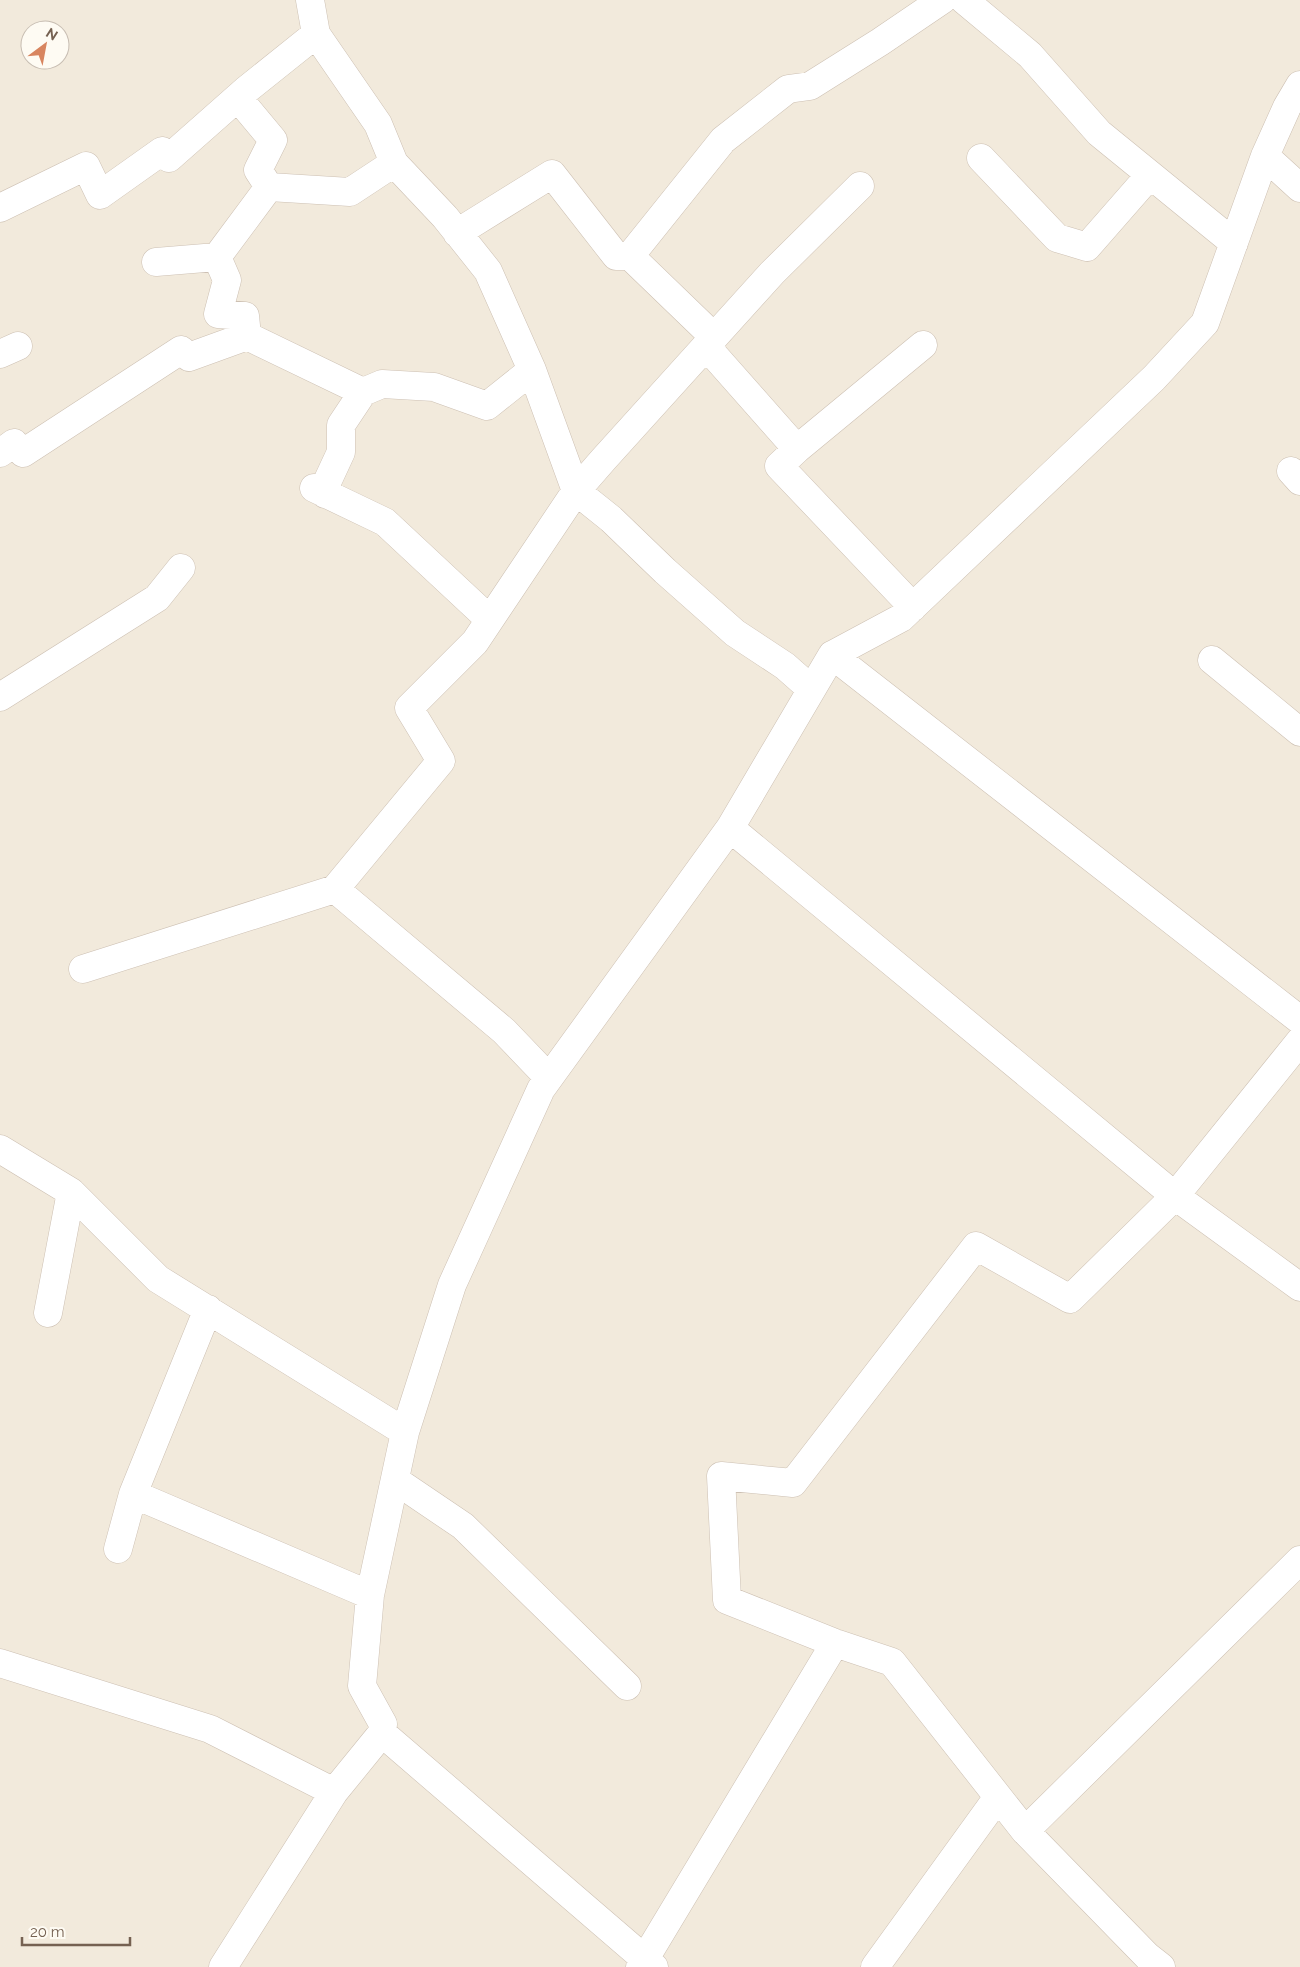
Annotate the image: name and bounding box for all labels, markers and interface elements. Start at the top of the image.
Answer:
north arrow [20,20,70,70]
text: N [43,24,61,44]
scale bar [22,1914,130,1946]
text: 20 m [30,1923,65,1941]

